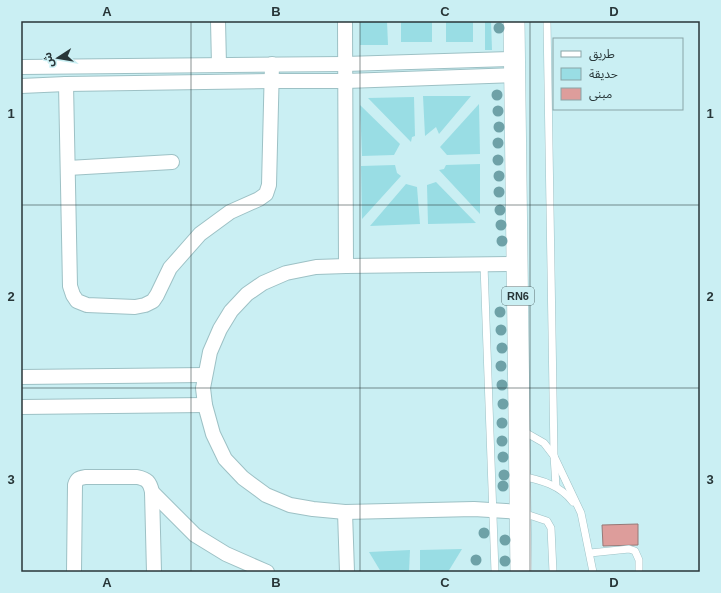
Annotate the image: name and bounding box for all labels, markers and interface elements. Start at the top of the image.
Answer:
text: A [102,4,112,19]
text: B [271,4,281,19]
text: C [440,4,450,19]
text: D [609,4,619,19]
north arrow [38,38,78,78]
legend [553,38,683,110]
text: طريق [589,47,615,62]
text: ش [41,51,57,69]
text: حديقة [589,67,618,81]
text: مبنى [589,87,612,101]
text: 1 [7,106,15,121]
text: 1 [706,106,714,121]
road number: RN6 [502,287,534,305]
text: 2 [7,289,15,304]
text: 2 [706,289,714,304]
text: 3 [7,472,15,487]
text: 3 [706,472,714,487]
text: A [102,575,112,590]
text: B [271,575,281,590]
text: C [440,575,450,590]
text: D [609,575,619,590]

